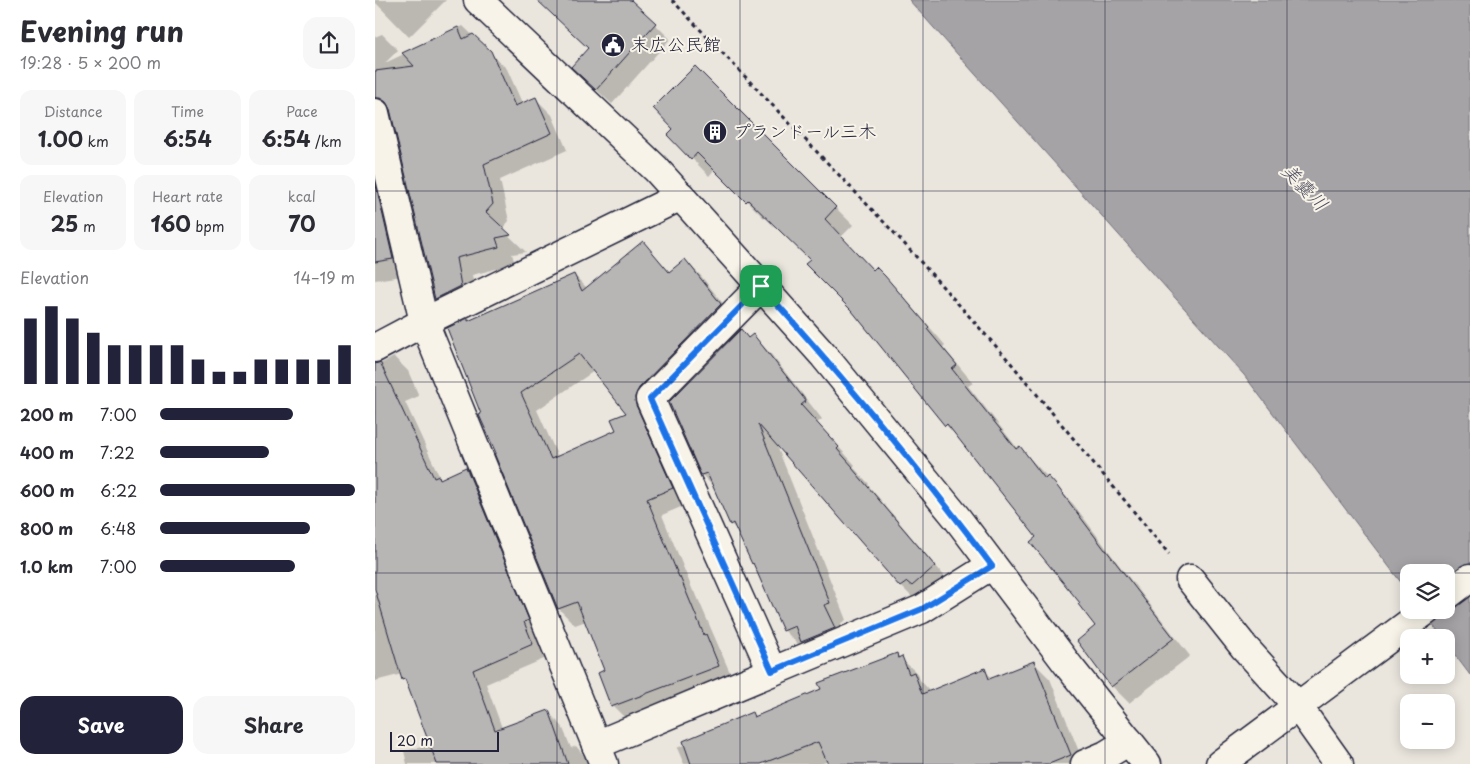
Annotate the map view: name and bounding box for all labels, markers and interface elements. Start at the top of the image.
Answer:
text: Evening run [20,9,184,52]
button: share [303,17,355,69]
place label: 末広公民館 [631,30,721,57]
public building icon: 末広公民館 [600,32,626,58]
text: 19:28 · 5 × 200 m [20,50,161,74]
text: Distance [44,101,103,122]
text: Time [171,101,204,122]
text: Pace [286,101,318,122]
place label: プランドール三木 [733,117,876,144]
building icon: プランドール三木 [702,119,728,145]
text: 1.00 [38,122,83,154]
text: 6:54 [163,122,212,154]
text: 6:54 [262,122,310,154]
text: km [83,131,109,152]
text: /km [310,131,342,152]
water label: 美嚢川 [1276,156,1336,217]
text: Elevation [43,186,103,207]
text: Heart rate [152,186,223,207]
text: kcal [288,186,316,207]
text: 25 [51,207,78,239]
text: 160 [151,207,191,239]
text: 70 [288,207,315,239]
text: m [78,216,96,237]
text: bpm [191,216,224,237]
text: Elevation [20,265,89,289]
text: 14–19 m [293,265,355,289]
pin [740,265,782,307]
icon: arrive [747,272,775,300]
text: 200 m [20,402,74,426]
text: 7:00 [100,402,137,426]
text: 400 m [20,440,74,464]
text: 7:22 [100,440,135,464]
text: 600 m [20,478,74,502]
text: 6:22 [100,478,137,502]
text: 800 m [20,516,73,540]
text: 6:48 [100,516,136,540]
text: 1.0 km [20,554,73,578]
text: 7:00 [100,554,137,578]
map controls [1400,564,1455,749]
button: layers [1400,564,1455,619]
button: + [1400,629,1455,684]
button: − [1400,694,1455,749]
button: Save [20,696,183,754]
button: Share [193,696,355,754]
scale bar [390,729,499,752]
text: 20 m [397,730,433,751]

